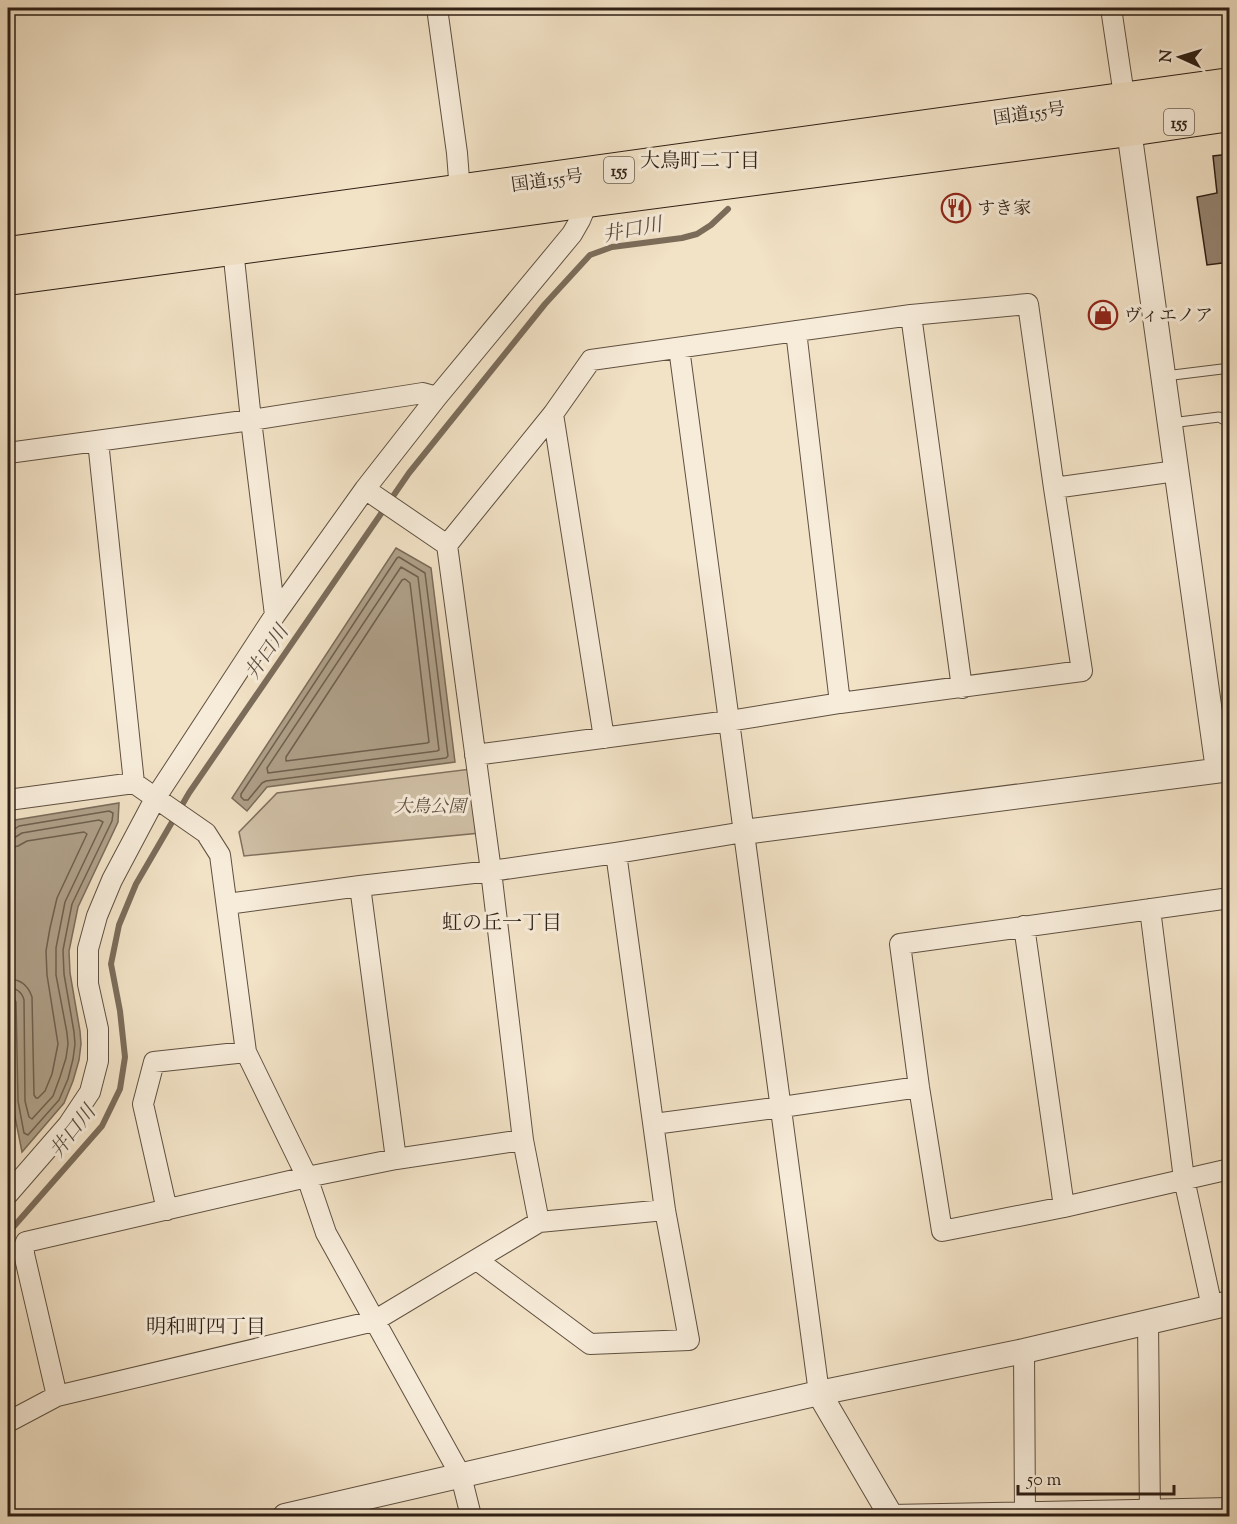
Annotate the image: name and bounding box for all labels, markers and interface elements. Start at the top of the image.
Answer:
north arrow [1150,27,1210,87]
text: N [1156,49,1179,63]
street label: 国道155号 [992,97,1067,133]
road number: 155 [1164,109,1194,135]
district label: 大鳥町二丁目 [640,148,760,177]
road number: 155 [604,157,634,183]
street label: 国道155号 [510,164,585,200]
restaurant icon: すき家 [940,192,972,224]
place label: すき家 [977,197,1031,223]
water label: 井口川 [600,211,667,251]
shop icon: ヴィエノア [1087,299,1119,331]
place label: ヴィエノア [1124,304,1213,330]
water label: 井口川 [239,619,298,686]
park label: 大鳥公園 [394,795,469,821]
district label: 虹の丘一丁目 [442,910,562,939]
water label: 井口川 [44,1098,105,1165]
district label: 明和町四丁目 [146,1314,266,1343]
scale bar [1018,1458,1174,1496]
text: 50 m [1026,1468,1062,1494]

